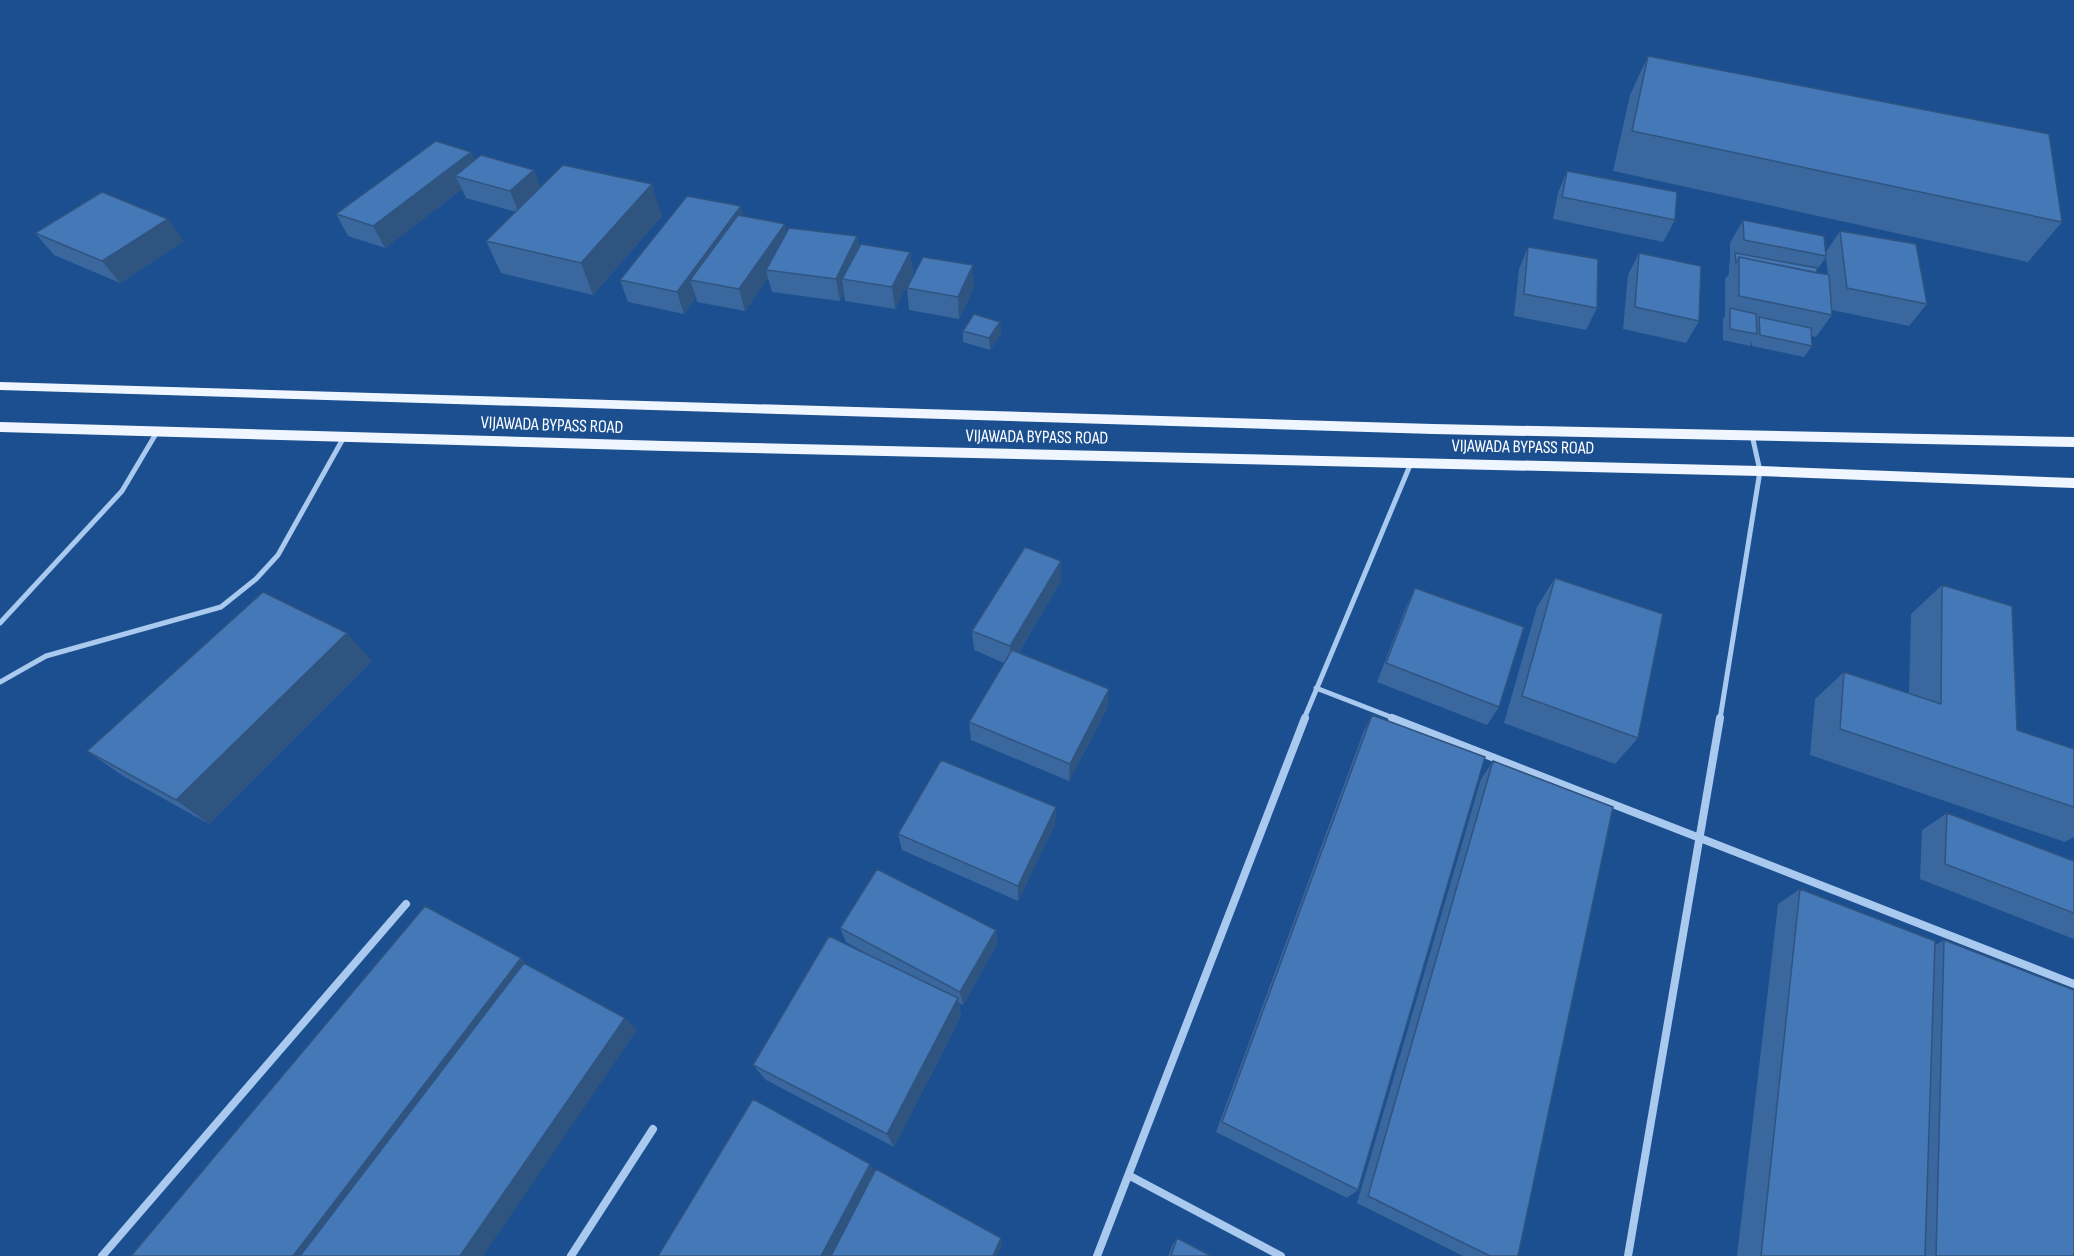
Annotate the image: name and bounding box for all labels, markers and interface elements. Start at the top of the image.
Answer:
street label: VIJAWADA BYPASS ROAD [480,412,624,438]
street label: VIJAWADA BYPASS ROAD [965,425,1109,449]
street label: VIJAWADA BYPASS ROAD [1451,435,1595,459]

